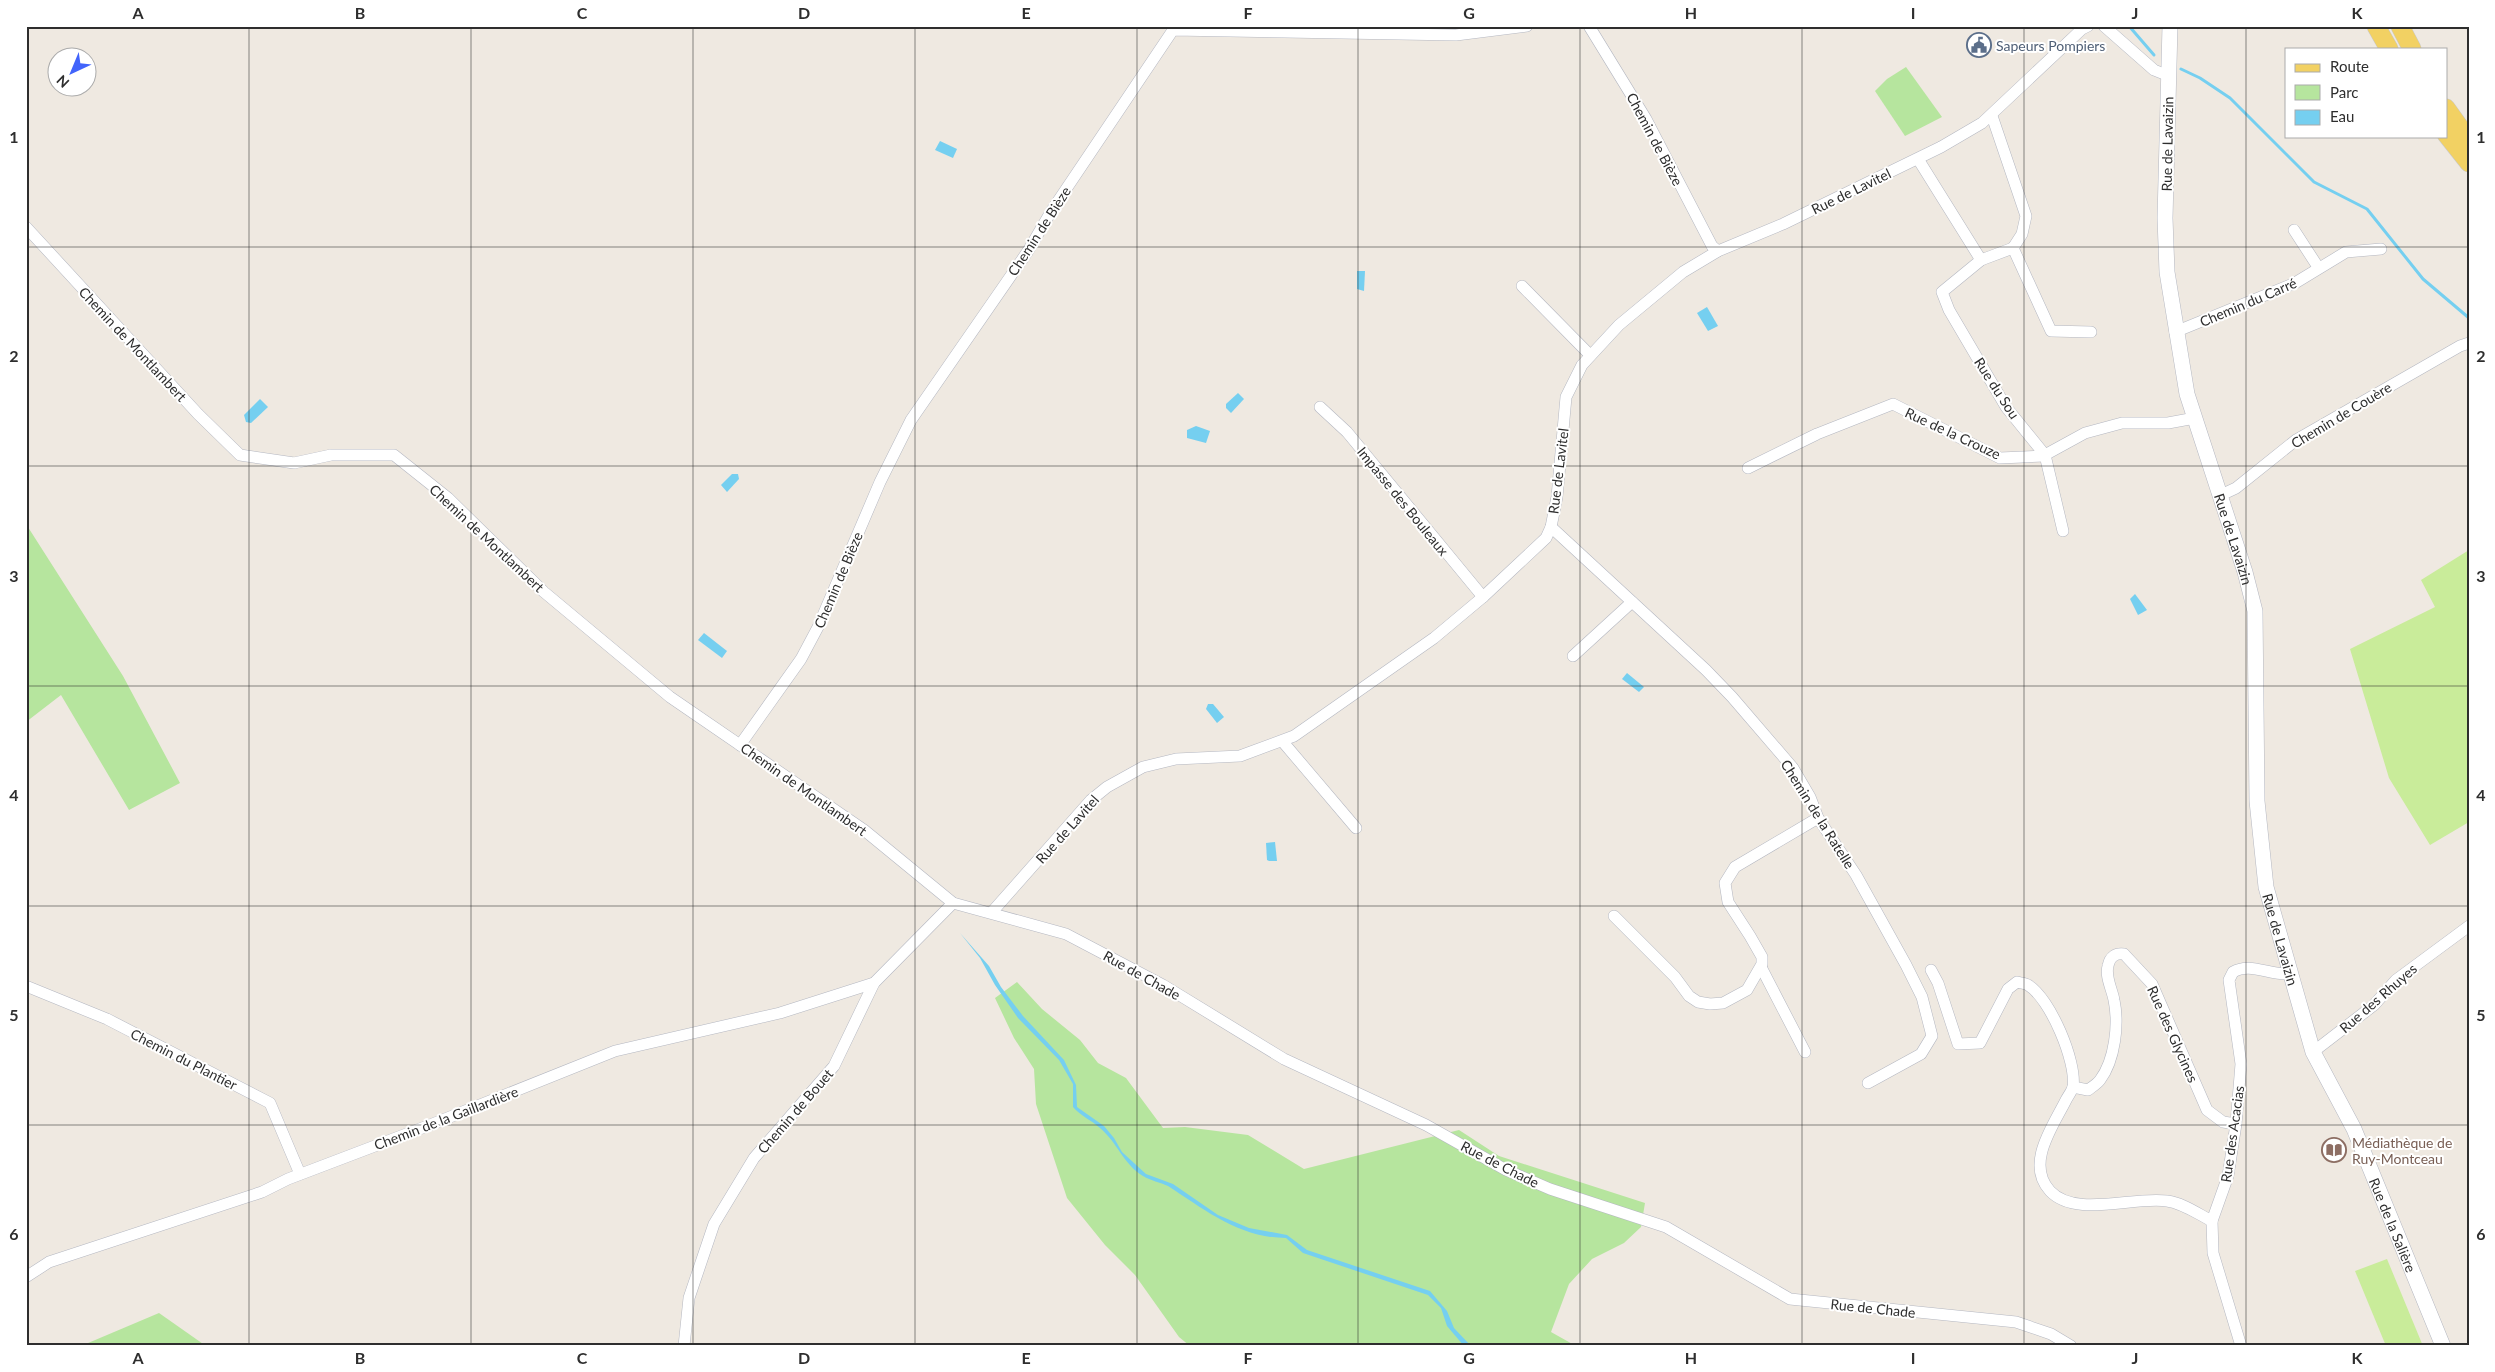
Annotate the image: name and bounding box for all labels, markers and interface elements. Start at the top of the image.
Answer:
text: A [131,3,144,22]
text: B [355,3,365,22]
text: C [577,3,588,22]
text: D [798,3,810,22]
text: E [1021,3,1031,22]
text: F [1243,3,1253,22]
text: G [1463,3,1475,22]
text: H [1685,3,1697,22]
text: I [1911,3,1915,22]
text: J [2132,3,2138,22]
text: K [2352,3,2364,22]
public building icon: Sapeurs Pompiers [1966,32,1992,58]
place label: Sapeurs Pompiers [1996,37,2105,54]
north arrow [48,48,98,98]
legend [2285,48,2448,138]
text: Route [2330,57,2369,75]
text: N [53,72,72,92]
text: Parc [2330,83,2359,101]
street label: Chemin de Bièze [1623,90,1687,188]
street label: Rue de Lavaizin [2158,96,2176,192]
text: Eau [2330,107,2354,125]
text: 1 [9,127,19,146]
text: 1 [2476,127,2486,146]
street label: Rue de Lavitel [1808,164,1894,218]
street label: Chemin de Bièze [1004,183,1074,279]
street label: Chemin du Carré [2197,274,2299,330]
street label: Chemin de Montlambert [76,283,190,405]
text: 2 [9,346,19,365]
text: 2 [2476,346,2486,365]
street label: Rue du Sou [1971,354,2023,422]
street label: Chemin de Couère [2288,378,2394,452]
street label: Rue de la Crouze [1903,403,2003,463]
street label: Rue de Lavitel [1544,427,1572,515]
street label: Impasse des Bouleaux [1354,443,1452,559]
street label: Chemin de Montlambert [426,481,548,595]
street label: Rue de Lavaizin [2211,491,2256,586]
street label: Chemin de Bièze [810,529,866,631]
text: 3 [9,566,19,585]
text: 3 [2476,566,2486,585]
street label: Chemin de Montlambert [738,739,870,839]
street label: Chemin de la Ratelle [1778,756,1858,872]
text: 4 [9,785,19,804]
text: 4 [2476,785,2486,804]
street label: Rue de Lavitel [1032,791,1102,867]
street label: Rue de Lavaizin [2260,891,2302,987]
street label: Rue de Chade [1101,947,1183,1003]
street label: Rue des Rhuyes [2336,960,2420,1036]
street label: Rue des Glycines [2144,983,2202,1085]
text: 5 [9,1005,19,1024]
text: 5 [2476,1005,2486,1024]
street label: Chemin du Plantier [128,1025,240,1093]
street label: Chemin de Bouet [754,1065,836,1157]
street label: Chemin de la Gaillardière [371,1083,521,1153]
street label: Rue des Acacias [2217,1084,2247,1184]
place label: Médiathèque de Ruy-Montceau [2352,1134,2452,1167]
street label: Rue de Chade [1458,1137,1542,1191]
library icon: Médiathèque de Ruy-Montceau [2321,1137,2347,1163]
street label: Rue de la Salière [2366,1175,2420,1275]
text: 6 [9,1224,19,1243]
text: 6 [2476,1224,2486,1243]
street label: Rue de Chade [1830,1295,1916,1321]
text: A [131,1348,144,1367]
text: B [355,1348,365,1367]
text: C [577,1348,588,1367]
text: D [798,1348,810,1367]
text: E [1021,1348,1031,1367]
text: F [1243,1348,1253,1367]
text: G [1463,1348,1475,1367]
text: H [1685,1348,1697,1367]
text: I [1911,1348,1915,1367]
text: J [2132,1348,2138,1367]
text: K [2352,1348,2364,1367]

